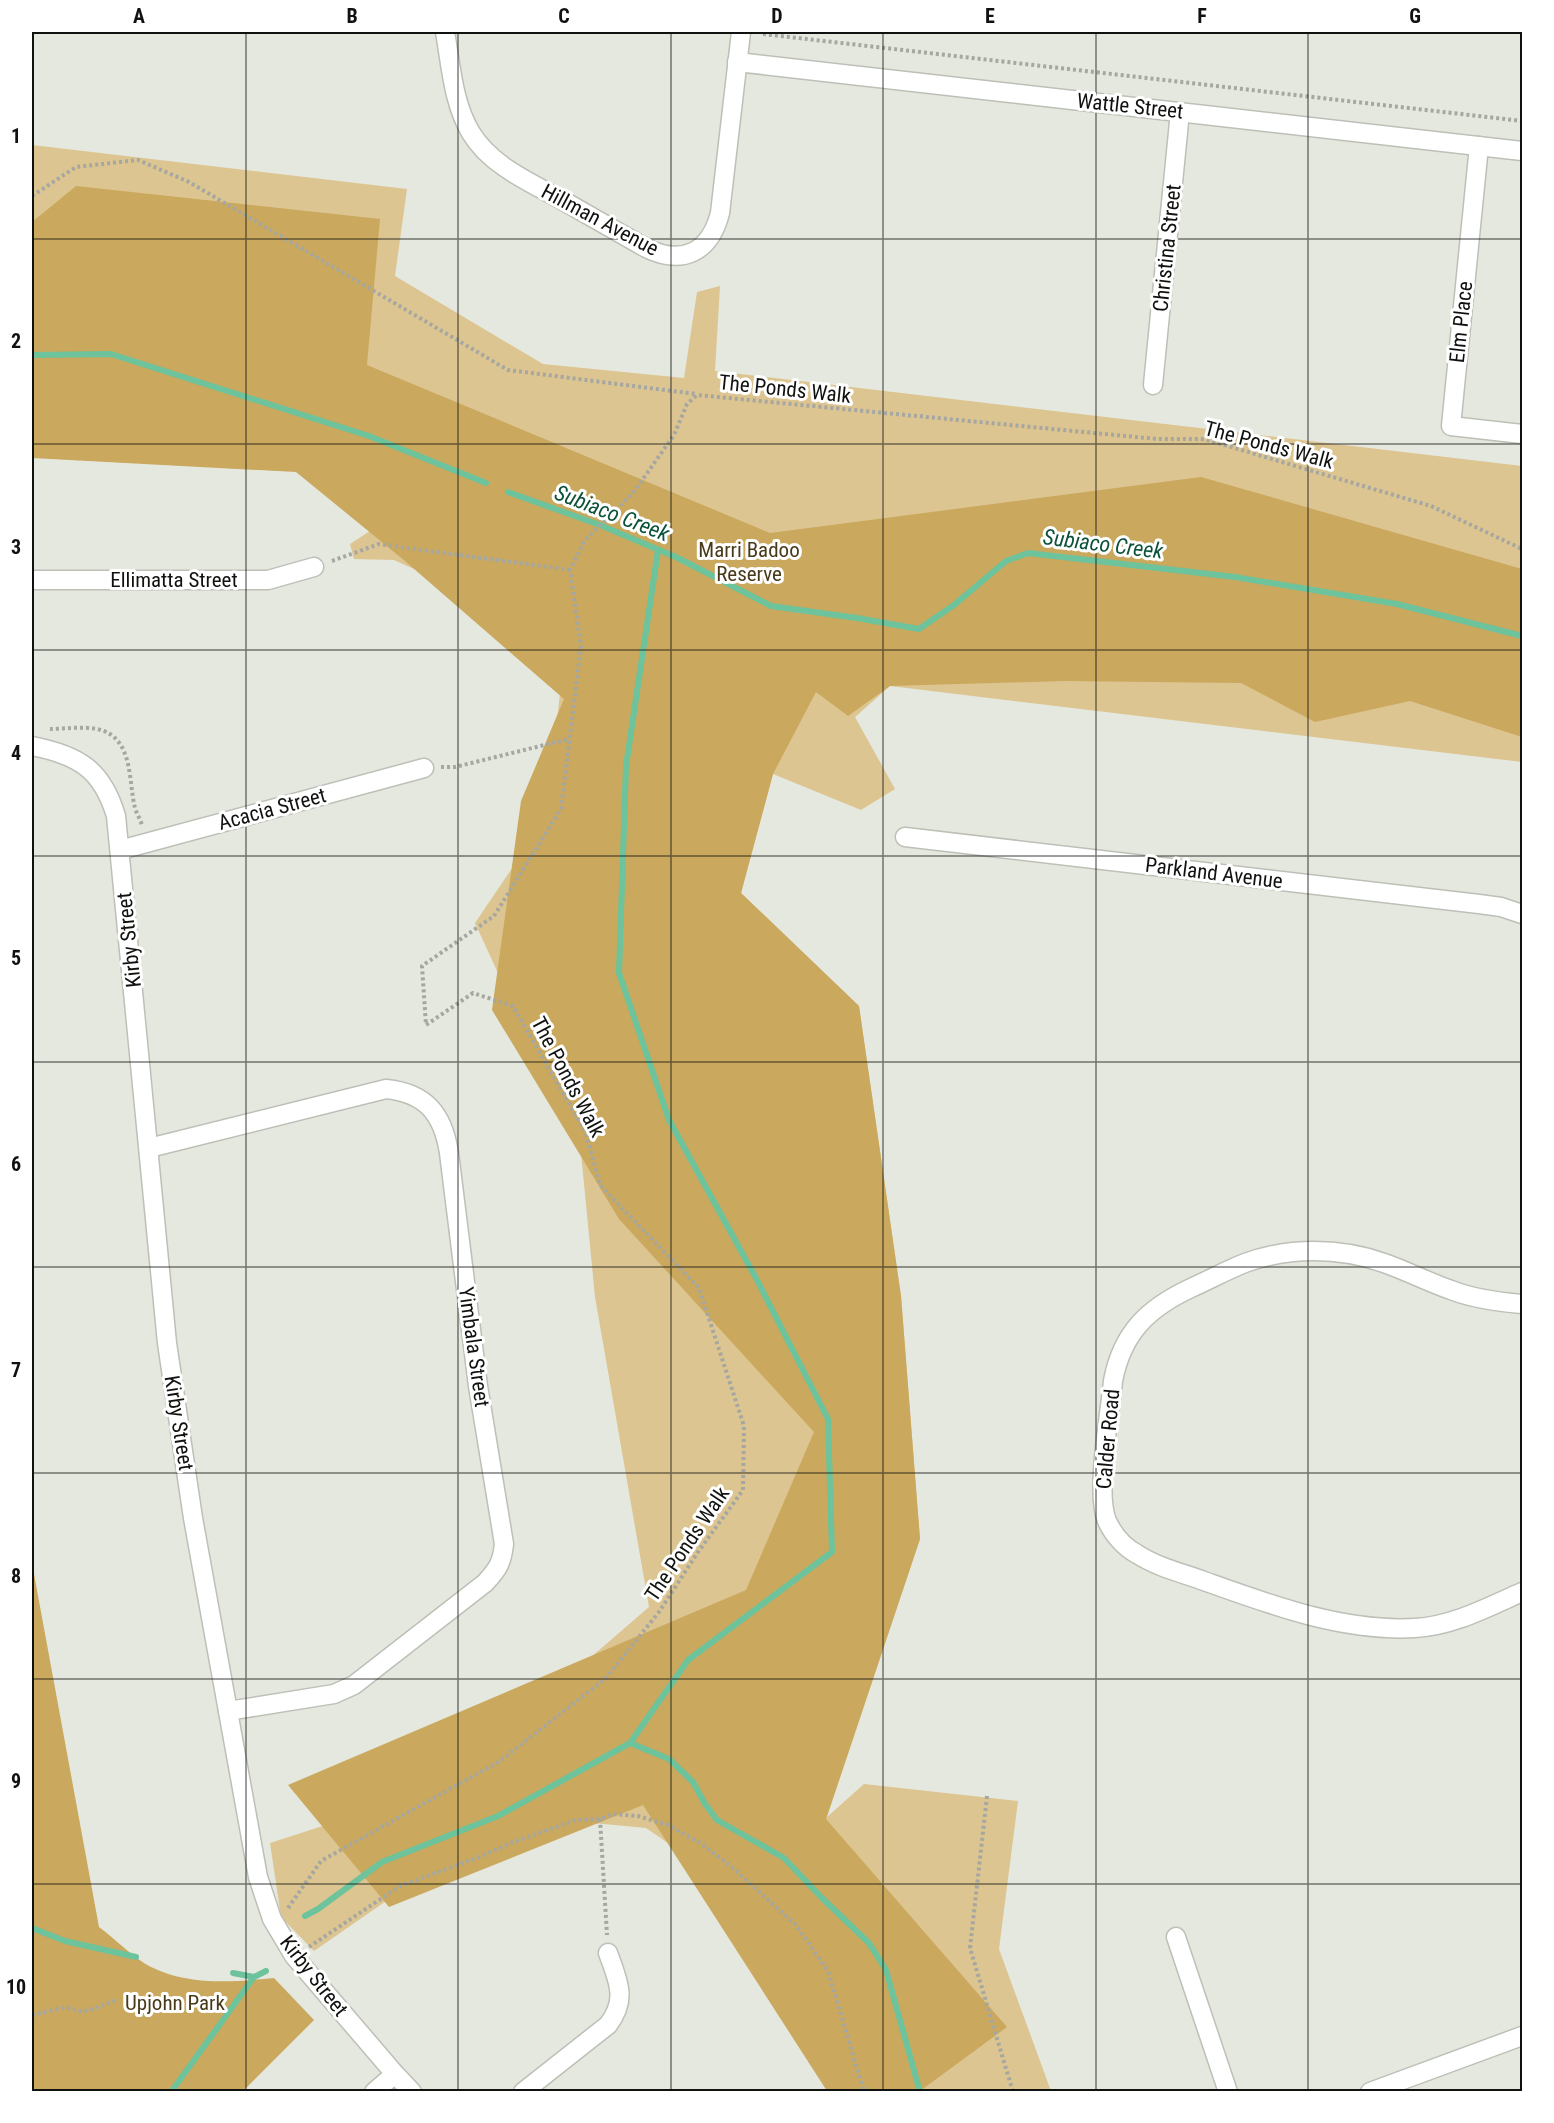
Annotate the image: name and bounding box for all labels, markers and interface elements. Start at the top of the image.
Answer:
text: A [133,4,145,28]
text: B [346,4,358,28]
text: C [558,4,570,28]
text: D [771,4,783,28]
text: E [985,4,995,28]
text: F [1197,4,1207,28]
text: G [1409,4,1421,28]
street label: Wattle Street [1076,88,1184,124]
text: 1 [11,124,21,148]
street label: Hillman Avenue [537,179,663,261]
street label: Christina Street [1148,183,1186,313]
street label: Elm Place [1445,280,1477,364]
text: 2 [11,329,21,353]
street label: The Ponds Walk [718,370,853,408]
street label: The Ponds Walk [1202,416,1337,474]
water label: Subiaco Creek [551,480,673,546]
water label: Subiaco Creek [1042,524,1165,564]
text: 3 [11,535,21,559]
park label: Marri Badoo Reserve [698,538,800,586]
street label: Ellimatta Street [110,568,238,592]
text: 4 [11,741,21,765]
street label: Acacia Street [216,783,328,835]
street label: Parkland Avenue [1144,853,1284,893]
street label: Kirby Street [112,891,146,989]
text: 5 [11,946,21,970]
street label: The Ponds Walk [526,1013,610,1142]
text: 6 [11,1152,21,1176]
street label: Yimbala Street [454,1285,494,1409]
text: 7 [11,1358,21,1382]
street label: Kirby Street [160,1374,198,1472]
street label: Calder Road [1092,1388,1124,1490]
street label: The Ponds Walk [640,1482,734,1606]
text: 8 [11,1564,21,1588]
text: 9 [11,1769,21,1793]
street label: Kirby Street [275,1931,353,2021]
text: 10 [6,1975,26,1999]
park label: Upjohn Park [125,1991,226,2015]

